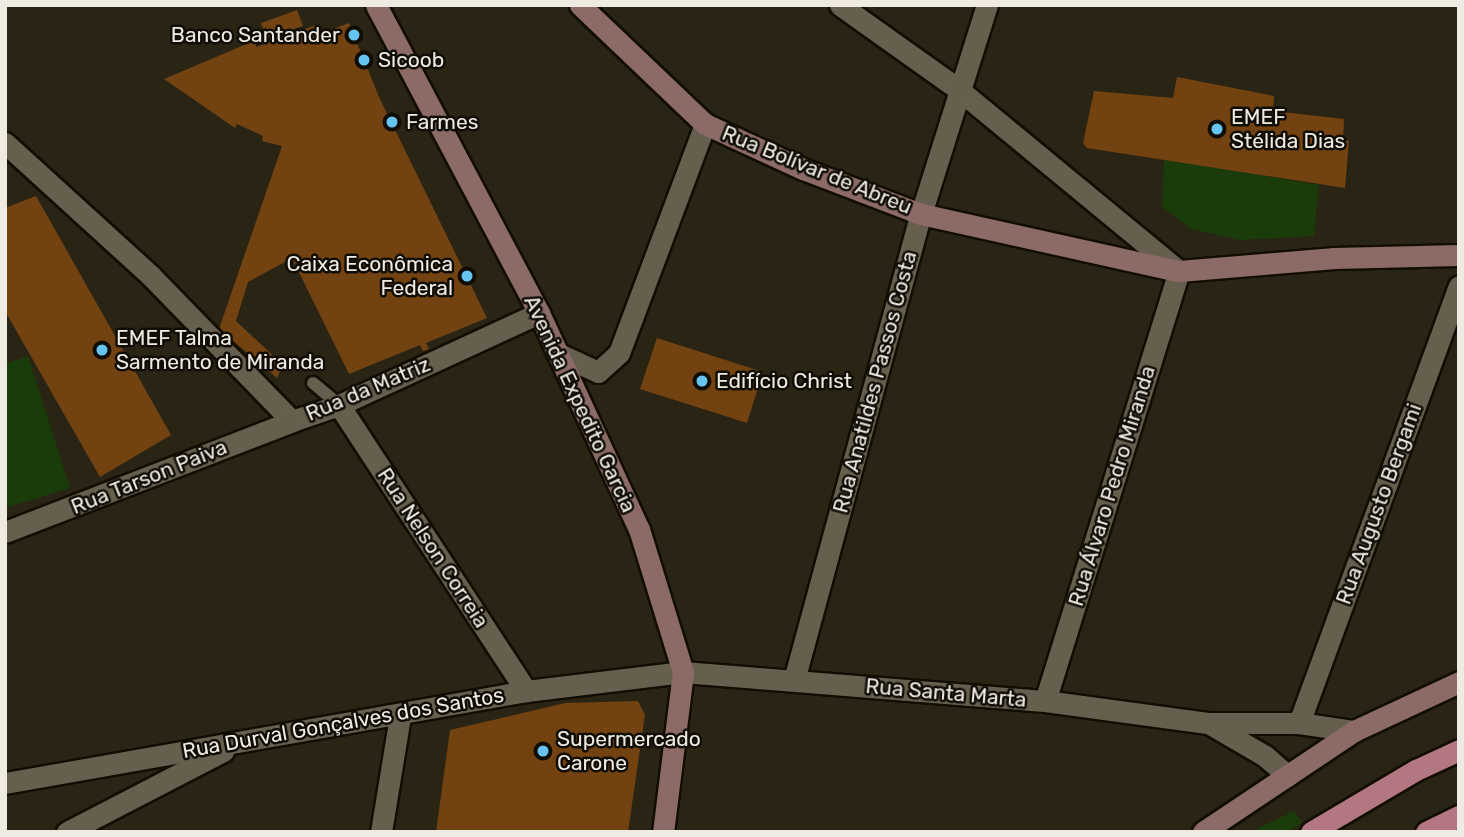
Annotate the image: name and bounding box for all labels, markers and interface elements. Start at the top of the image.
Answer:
place label: Banco Santander [171,22,340,48]
marker: Banco Santander [346,27,362,43]
place label: Sicoob [378,47,444,73]
marker: Sicoob [356,52,372,68]
place label: EMEF Stélida Dias [1231,104,1345,154]
place label: Farmes [406,109,478,135]
marker: Farmes [384,114,400,130]
street label: Rua Bolívar de Abreu [718,120,916,220]
marker: EMEF Stélida Dias [1209,121,1225,137]
street label: Rua Anatildes Passos Costa [828,248,922,516]
place label: Caixa Econômica Federal [286,251,453,301]
marker: Caixa Econômica Federal [459,268,475,284]
street label: Avenida Expedito Garcia [519,291,641,517]
place label: EMEF Talma Sarmento de Miranda [116,325,324,375]
marker: EMEF Talma Sarmento de Miranda [94,342,110,358]
street label: Rua da Matriz [302,352,434,426]
street label: Rua Álvaro Pedro Miranda [1063,362,1161,610]
place label: Edifício Christ [716,368,852,394]
marker: Edifício Christ [694,373,710,389]
street label: Rua Augusto Bergami [1331,400,1427,608]
street label: Rua Tarson Paiva [67,434,231,520]
street label: Rua Nelson Correia [372,463,494,633]
street label: Rua Santa Marta [865,673,1027,713]
street label: Rua Durval Gonçalves dos Santos [180,682,506,764]
place label: Supermercado Carone [557,726,701,776]
marker: Supermercado Carone [535,743,551,759]

